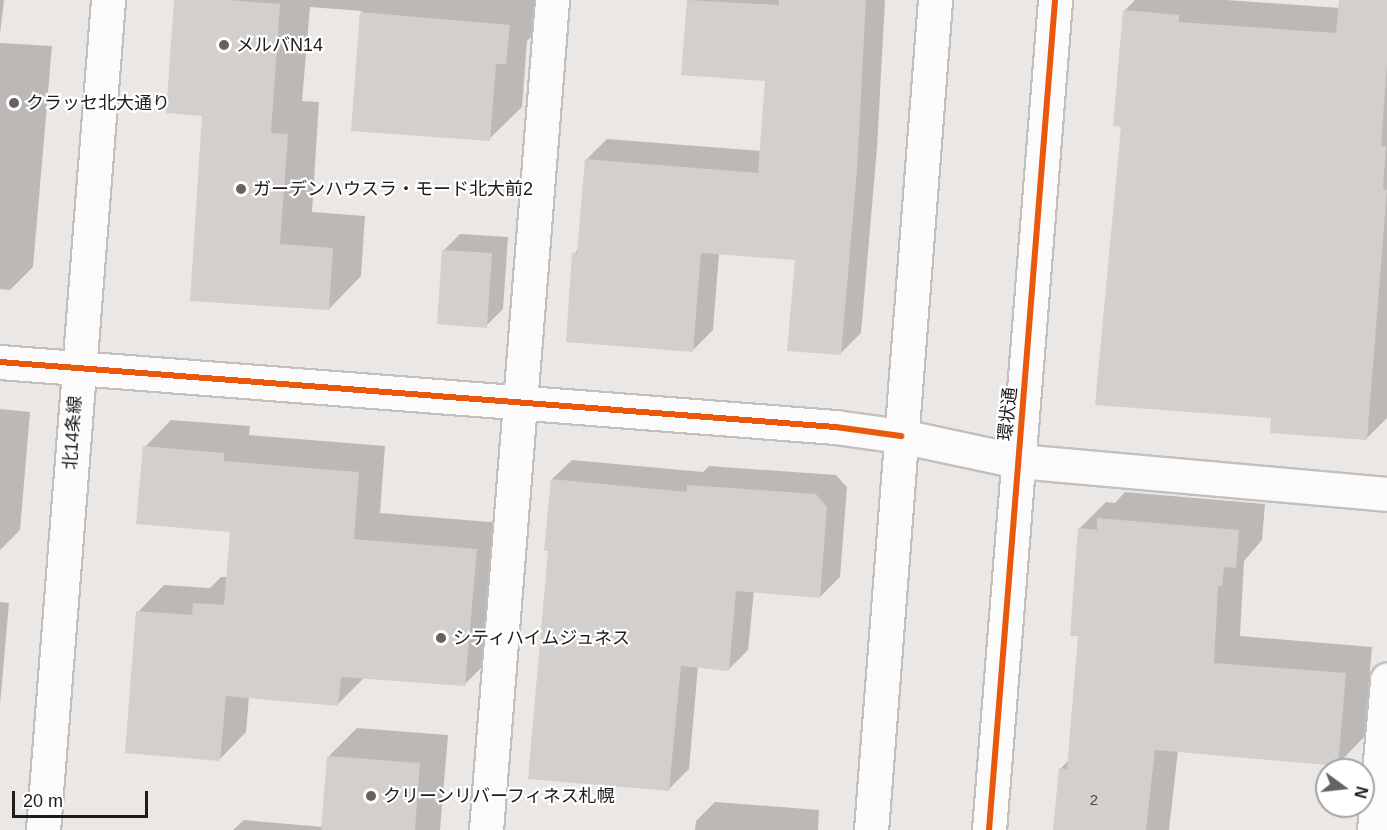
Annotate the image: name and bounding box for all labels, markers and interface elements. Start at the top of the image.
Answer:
place label: メルバN14 [236,34,323,56]
marker: メルバN14 [217,38,231,52]
place label: クラッセ北大通り [26,92,170,114]
marker: クラッセ北大通り [7,96,21,110]
place label: ガーデンハウスラ・モード北大前2 [253,178,533,200]
marker: ガーデンハウスラ・モード北大前2 [234,182,248,196]
street label: 環状通 [994,386,1022,442]
street label: 北14条線 [60,395,86,471]
place label: シティハイムジュネス [453,627,633,649]
marker: シティハイムジュネス [434,631,448,645]
north arrow [1315,758,1375,818]
scale bar [15,779,152,817]
text: N [1351,784,1371,800]
place label: クリーンリバーフィネス札幌 [383,785,617,807]
marker: クリーンリバーフィネス札幌 [364,789,378,803]
text: 20 m [23,791,63,811]
house number: 2 [1090,791,1098,809]

